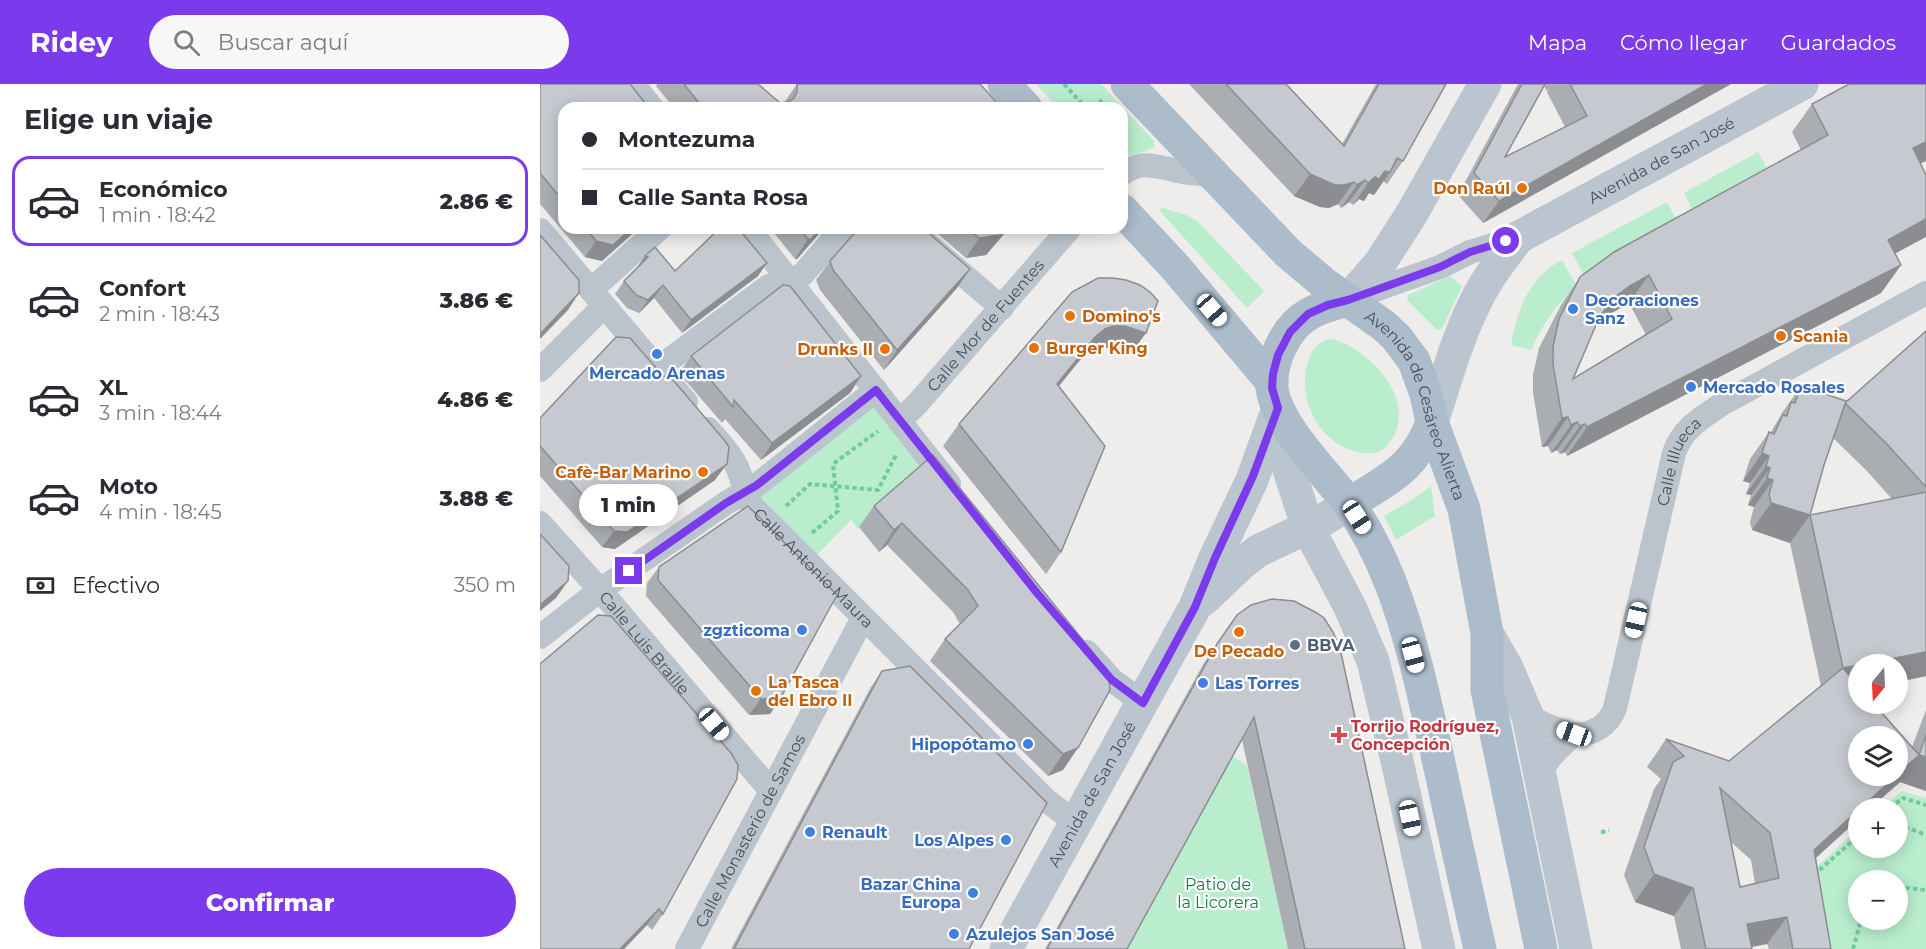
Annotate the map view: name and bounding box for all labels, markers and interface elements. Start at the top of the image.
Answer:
search box [149,15,569,69]
text: Ridey [30,25,113,59]
icon: search [170,26,203,59]
text: Buscar aquí [218,29,348,56]
text: Mapa [1528,30,1587,55]
text: Cómo llegar [1620,30,1748,55]
text: Guardados [1781,30,1896,55]
text: Elige un viaje [24,103,213,136]
street label: Avenida de San José [1585,113,1738,208]
text: Montezuma [618,126,755,153]
icon: car [27,174,81,228]
text: Económico [99,176,228,203]
place label: Don Raúl [1433,179,1510,198]
marker: Don Raúl [1515,181,1529,195]
text: Calle Santa Rosa [618,184,808,211]
text: 2.86 € [440,188,513,215]
text: 1 min · 18:42 [99,203,216,227]
route start [1492,227,1519,254]
street label: Calle Mor de Fuentes [923,256,1048,396]
icon: car [27,273,81,327]
text: Confort [99,275,186,302]
text: 3.86 € [440,287,513,314]
car [1193,291,1231,329]
place label: Decoraciones Sanz [1585,291,1699,328]
text: 2 min · 18:43 [99,302,220,326]
marker: Decoraciones Sanz [1566,302,1580,316]
street label: Avenida de Cesáreo Alierta [1361,306,1469,503]
place label: Domino's [1082,307,1161,326]
marker: Domino's [1063,309,1077,323]
place label: Scania [1793,327,1848,346]
marker: Scania [1774,329,1788,343]
place label: Burger King [1046,339,1148,358]
place label: Drunks II [797,340,873,359]
marker: Burger King [1027,341,1041,355]
marker: Drunks II [878,342,892,356]
marker: Mercado Arenas [650,347,664,361]
place label: Mercado Arenas [589,364,726,383]
icon: car [27,372,81,426]
text: XL [99,374,128,401]
place label: Mercado Rosales [1703,378,1845,397]
marker: Mercado Rosales [1684,380,1698,394]
text: 4.86 € [437,386,513,413]
text: 3 min · 18:44 [99,401,222,425]
street label: Calle Illueca [1653,413,1705,508]
place label: Cafè-Bar Marino [555,463,691,482]
marker: Cafè-Bar Marino [696,465,710,479]
icon: car [27,471,81,525]
text: Moto [99,473,158,500]
callout: 1 min [580,484,678,526]
text: 3.88 € [439,485,513,512]
text: 1 min [601,493,656,517]
car [1340,497,1374,537]
text: 4 min · 18:45 [99,500,222,524]
street label: Calle Antonio Maura [749,504,877,632]
route end [615,557,642,584]
icon: cash [24,569,57,602]
text: Efectivo [72,572,160,599]
text: 350 m [454,573,516,597]
street label: Calle Luis Braille [595,587,694,698]
car [1623,600,1649,640]
place label: zgzticoma [703,621,790,640]
marker: zgzticoma [795,623,809,637]
marker: De Pecado [1232,625,1246,639]
car [1400,635,1426,675]
place label: BBVA [1307,636,1355,655]
marker: BBVA [1288,638,1302,652]
place label: De Pecado [1194,642,1284,661]
north arrow [1848,654,1908,714]
map controls [1848,654,1908,930]
place label: La Tasca del Ebro II [768,673,853,710]
place label: Las Torres [1215,674,1300,693]
marker: Las Torres [1196,676,1210,690]
marker: La Tasca del Ebro II [749,684,763,698]
car [696,704,732,744]
place label: Torrijo Rodríguez, Concepción [1351,717,1499,754]
street label: Avenida de San José [1044,718,1140,870]
car [1554,719,1594,749]
button: layers [1848,726,1908,786]
marker: Torrijo Rodríguez, Concepción [1332,728,1346,742]
street label: Calle Monasterio de Samos [691,731,810,931]
place label: Hipopótamo [911,735,1016,754]
marker: Hipopótamo [1021,737,1035,751]
button: + [1848,798,1908,858]
car [1397,799,1423,837]
place label: Renault [822,823,888,842]
marker: Renault [803,825,817,839]
place label: Los Alpes [914,831,994,850]
marker: Los Alpes [999,833,1013,847]
button: Confirmar [24,868,516,937]
button: − [1848,870,1908,930]
place label: Bazar China Europa [861,875,961,912]
park label: Patio de la Licorera [1177,875,1259,912]
marker: Bazar China Europa [966,886,980,900]
place label: Azulejos San José [965,925,1115,944]
marker: Azulejos San José [947,927,961,941]

